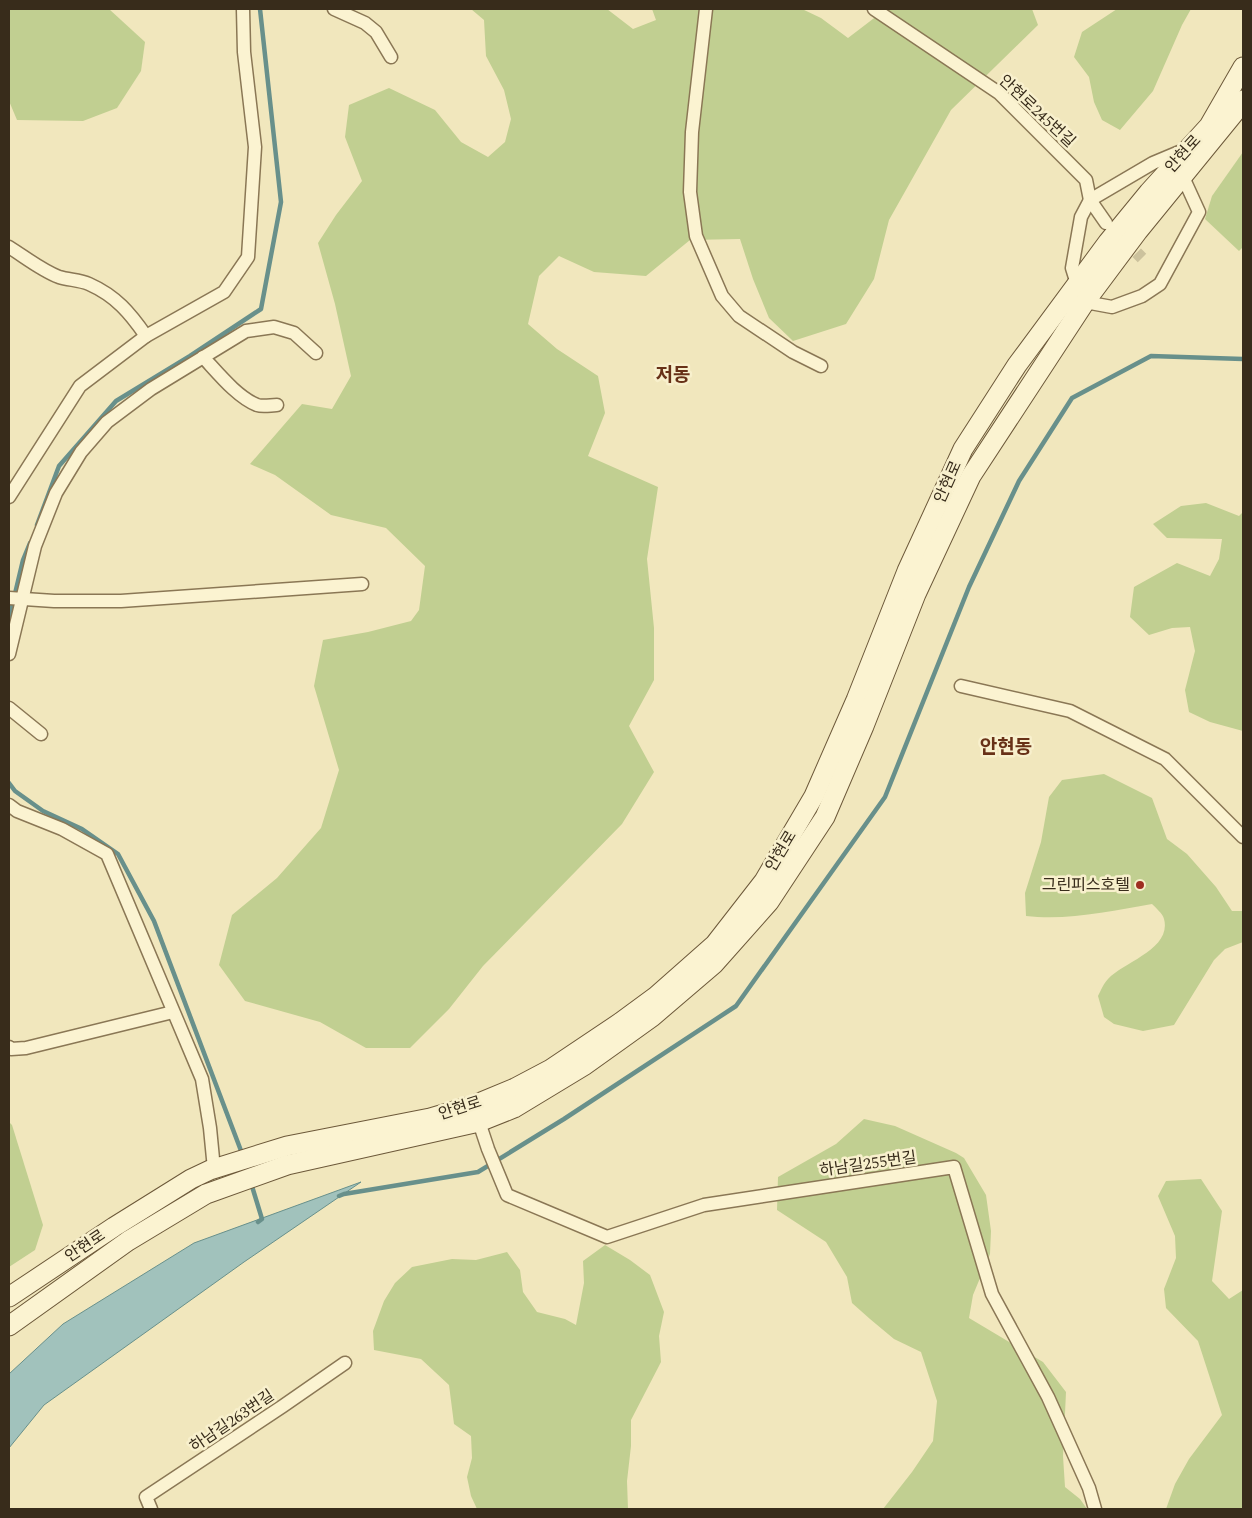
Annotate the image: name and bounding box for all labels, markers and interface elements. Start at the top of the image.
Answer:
street label: 안현로245번길 [993,69,1081,153]
street label: 안현로 [1159,129,1207,178]
district label: 저동 [656,361,690,390]
street label: 안현로 [928,457,968,507]
district label: 안현동 [980,733,1032,762]
street label: 안현로 [759,826,803,876]
place label: 그린피스호텔 [1042,873,1130,897]
marker: 그린피스호텔 [1134,879,1146,891]
street label: 안현로 [435,1090,485,1126]
street label: 하남길255번길 [818,1145,918,1183]
street label: 안현로 [60,1224,110,1268]
street label: 하남길263번길 [185,1384,279,1458]

